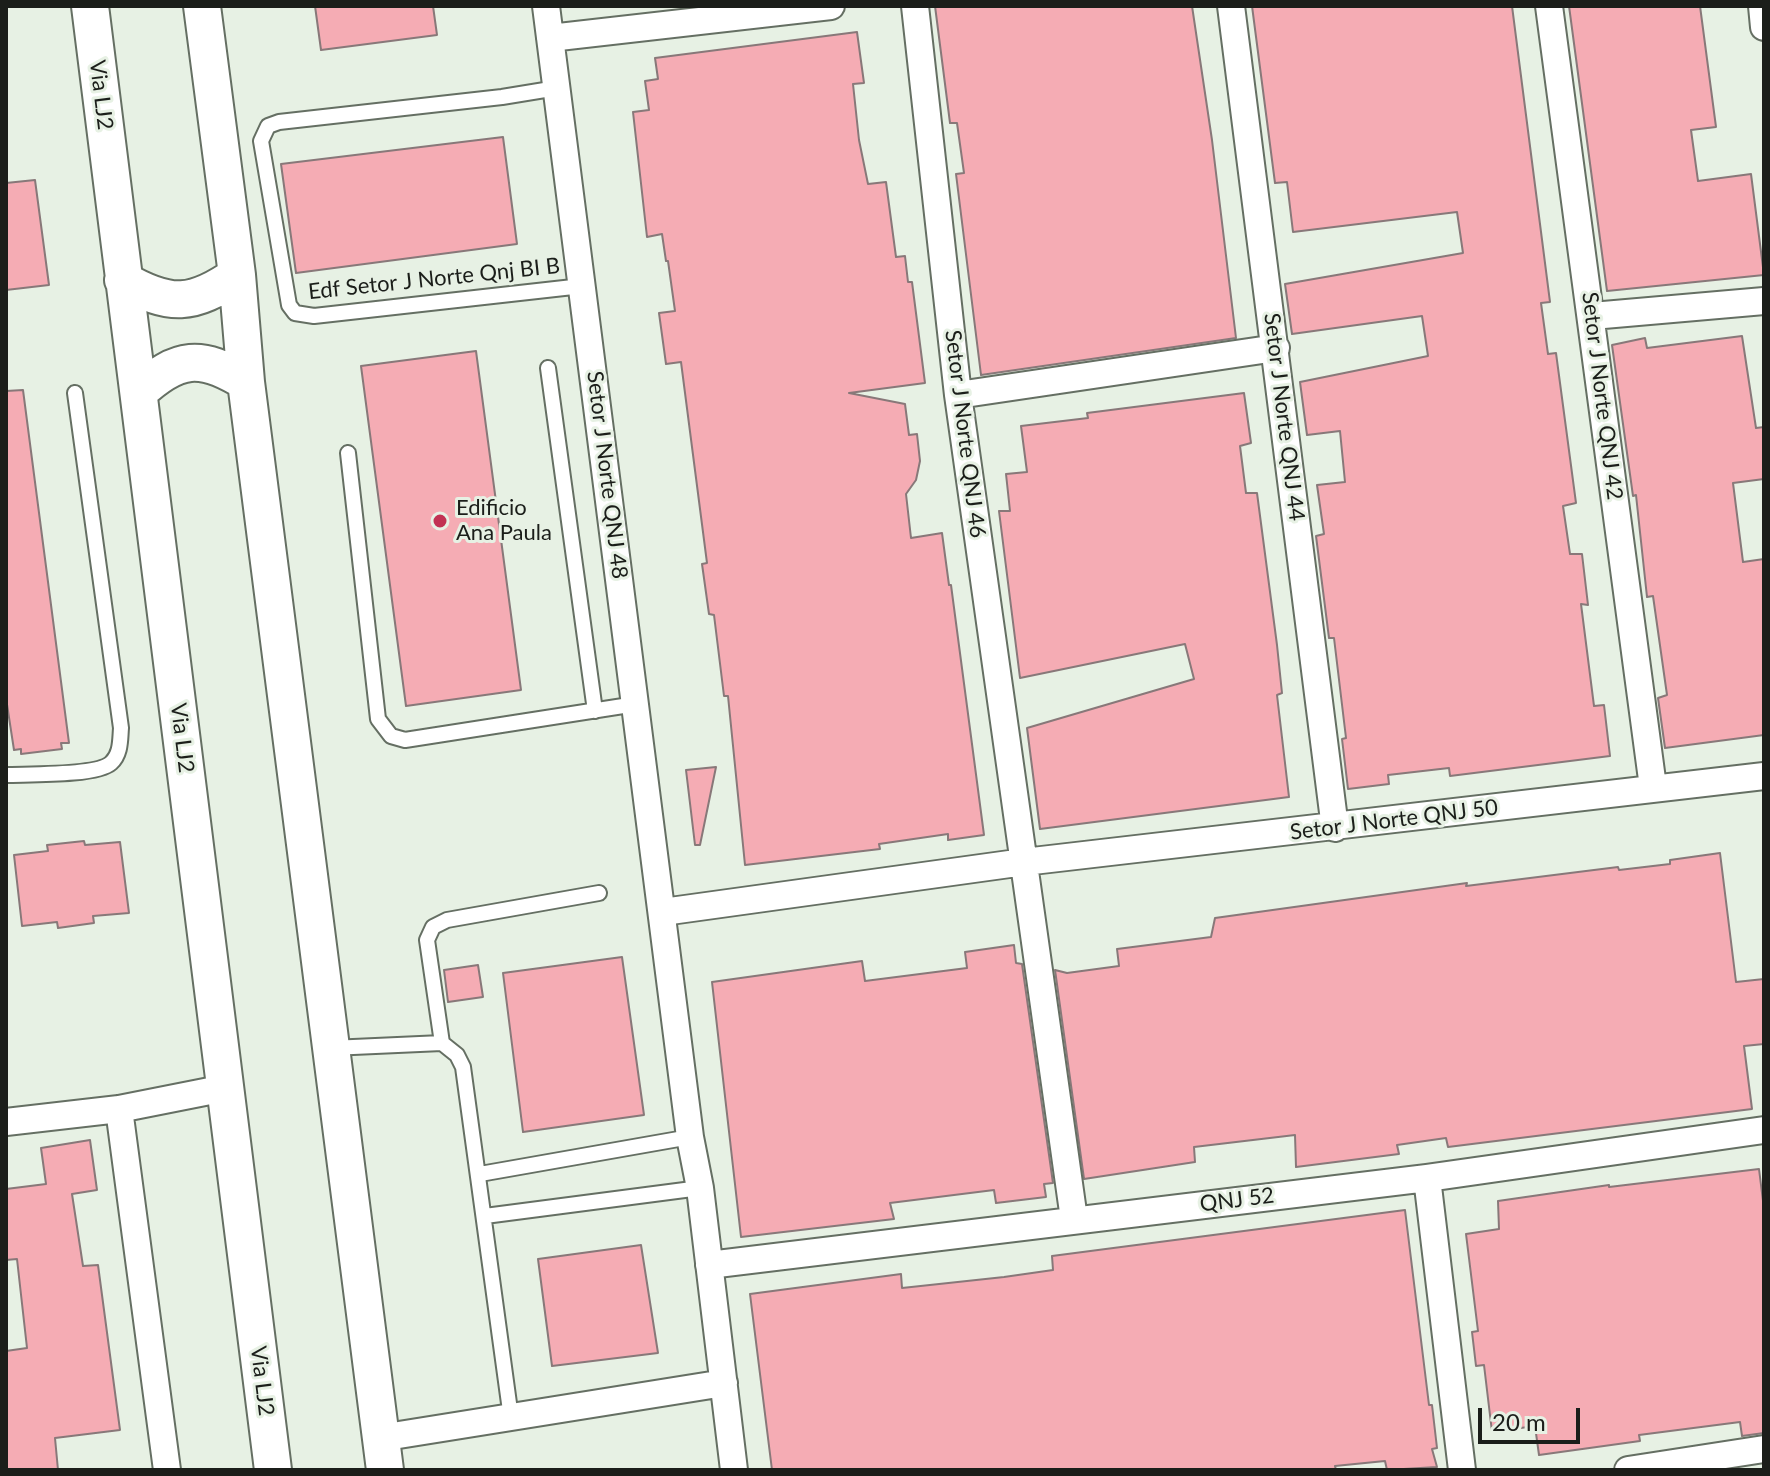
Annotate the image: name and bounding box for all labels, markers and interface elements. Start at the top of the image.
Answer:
street label: Via LJ2 [84,59,118,131]
street label: Edf Setor J Norte Qnj BI B [307,253,561,305]
street label: Setor J Norte QNJ 42 [1576,291,1628,501]
street label: Setor J Norte QNJ 44 [1258,312,1310,522]
street label: Setor J Norte QNJ 46 [939,329,991,539]
street label: Setor J Norte QNJ 48 [581,370,633,580]
place label: Edificio Ana Paula [456,495,552,546]
marker: Edificio Ana Paula [431,512,449,530]
street label: Via LJ2 [165,702,199,774]
street label: Setor J Norte QNJ 50 [1289,794,1499,846]
street label: QNJ 52 [1198,1182,1276,1218]
street label: Via LJ2 [245,1345,279,1417]
scale bar [1482,1392,1584,1442]
text: 20 m [1492,1407,1546,1436]

